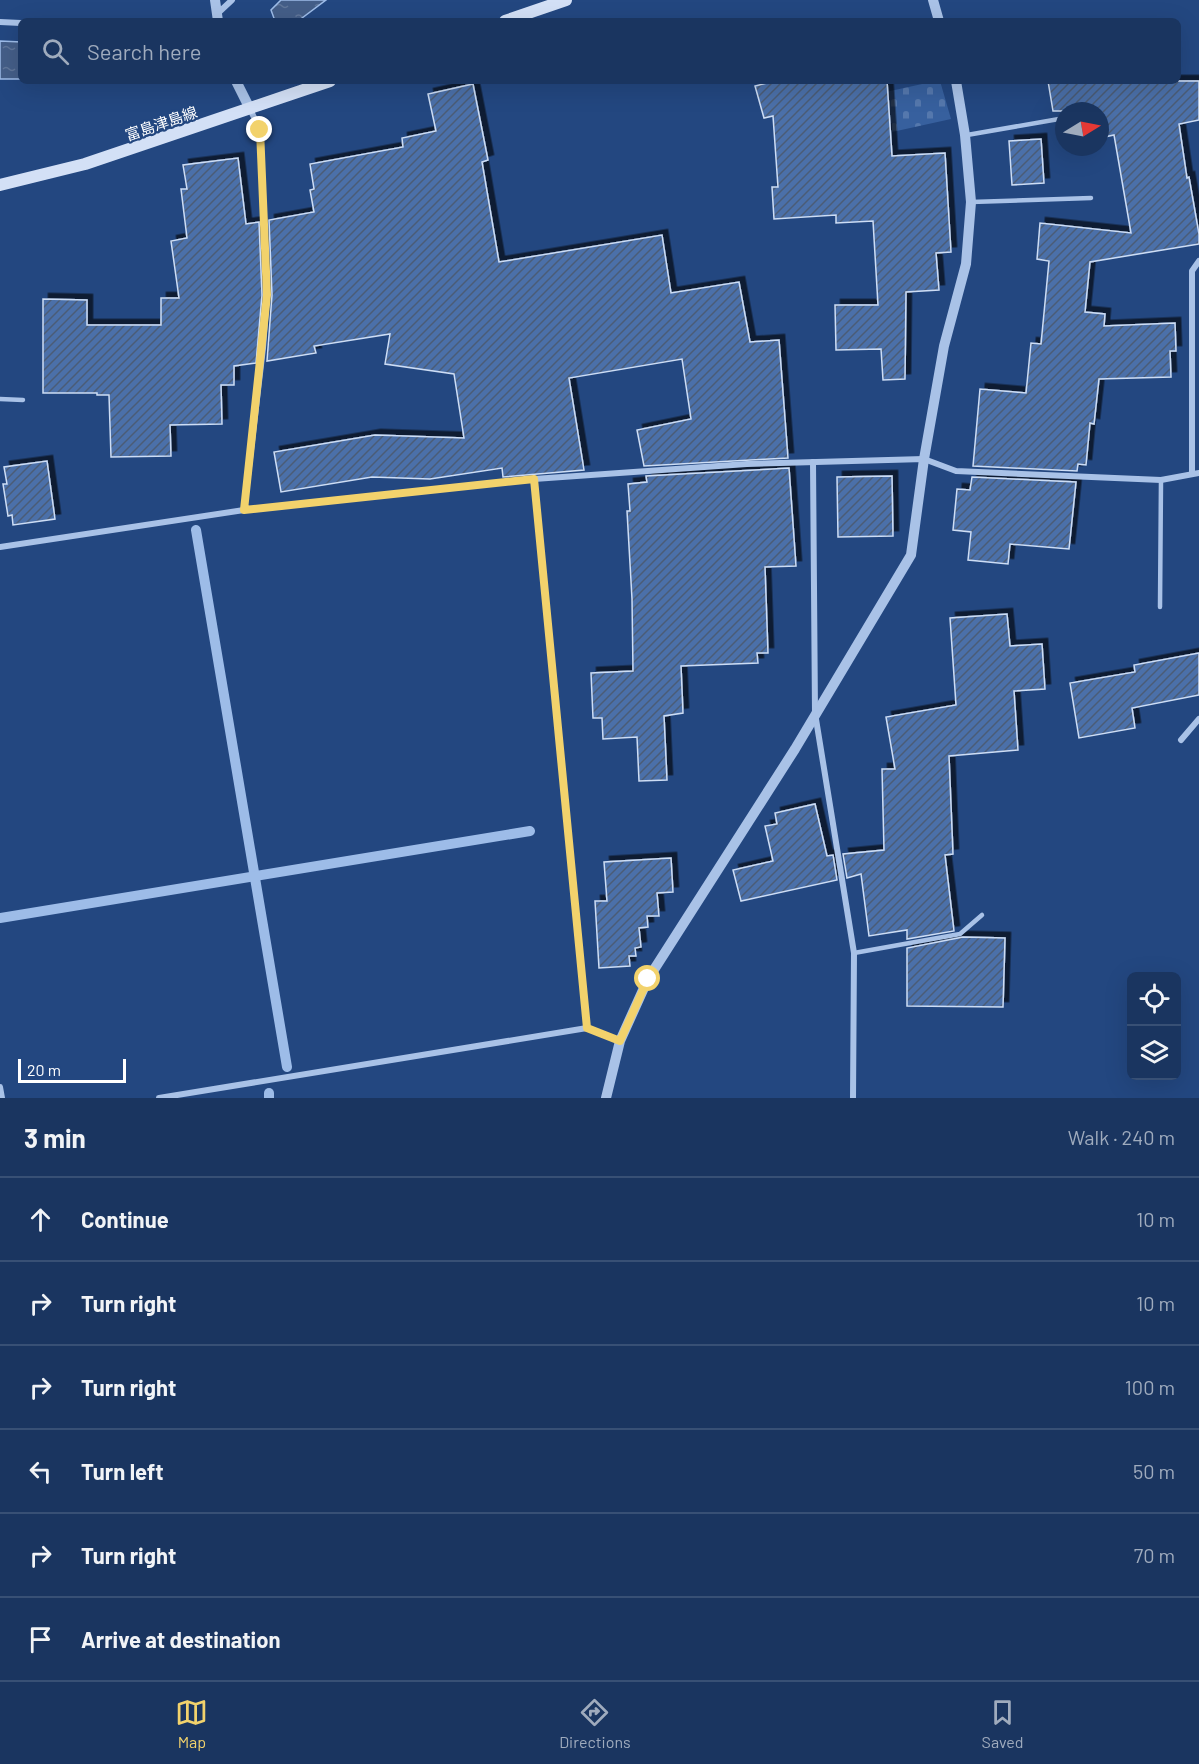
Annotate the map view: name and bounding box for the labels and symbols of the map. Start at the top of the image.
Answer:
street label: 富島津島線 [123,102,199,144]
north arrow [1055,102,1109,156]
route end [246,116,272,142]
route start [634,965,660,991]
scale bar [18,1056,126,1084]

